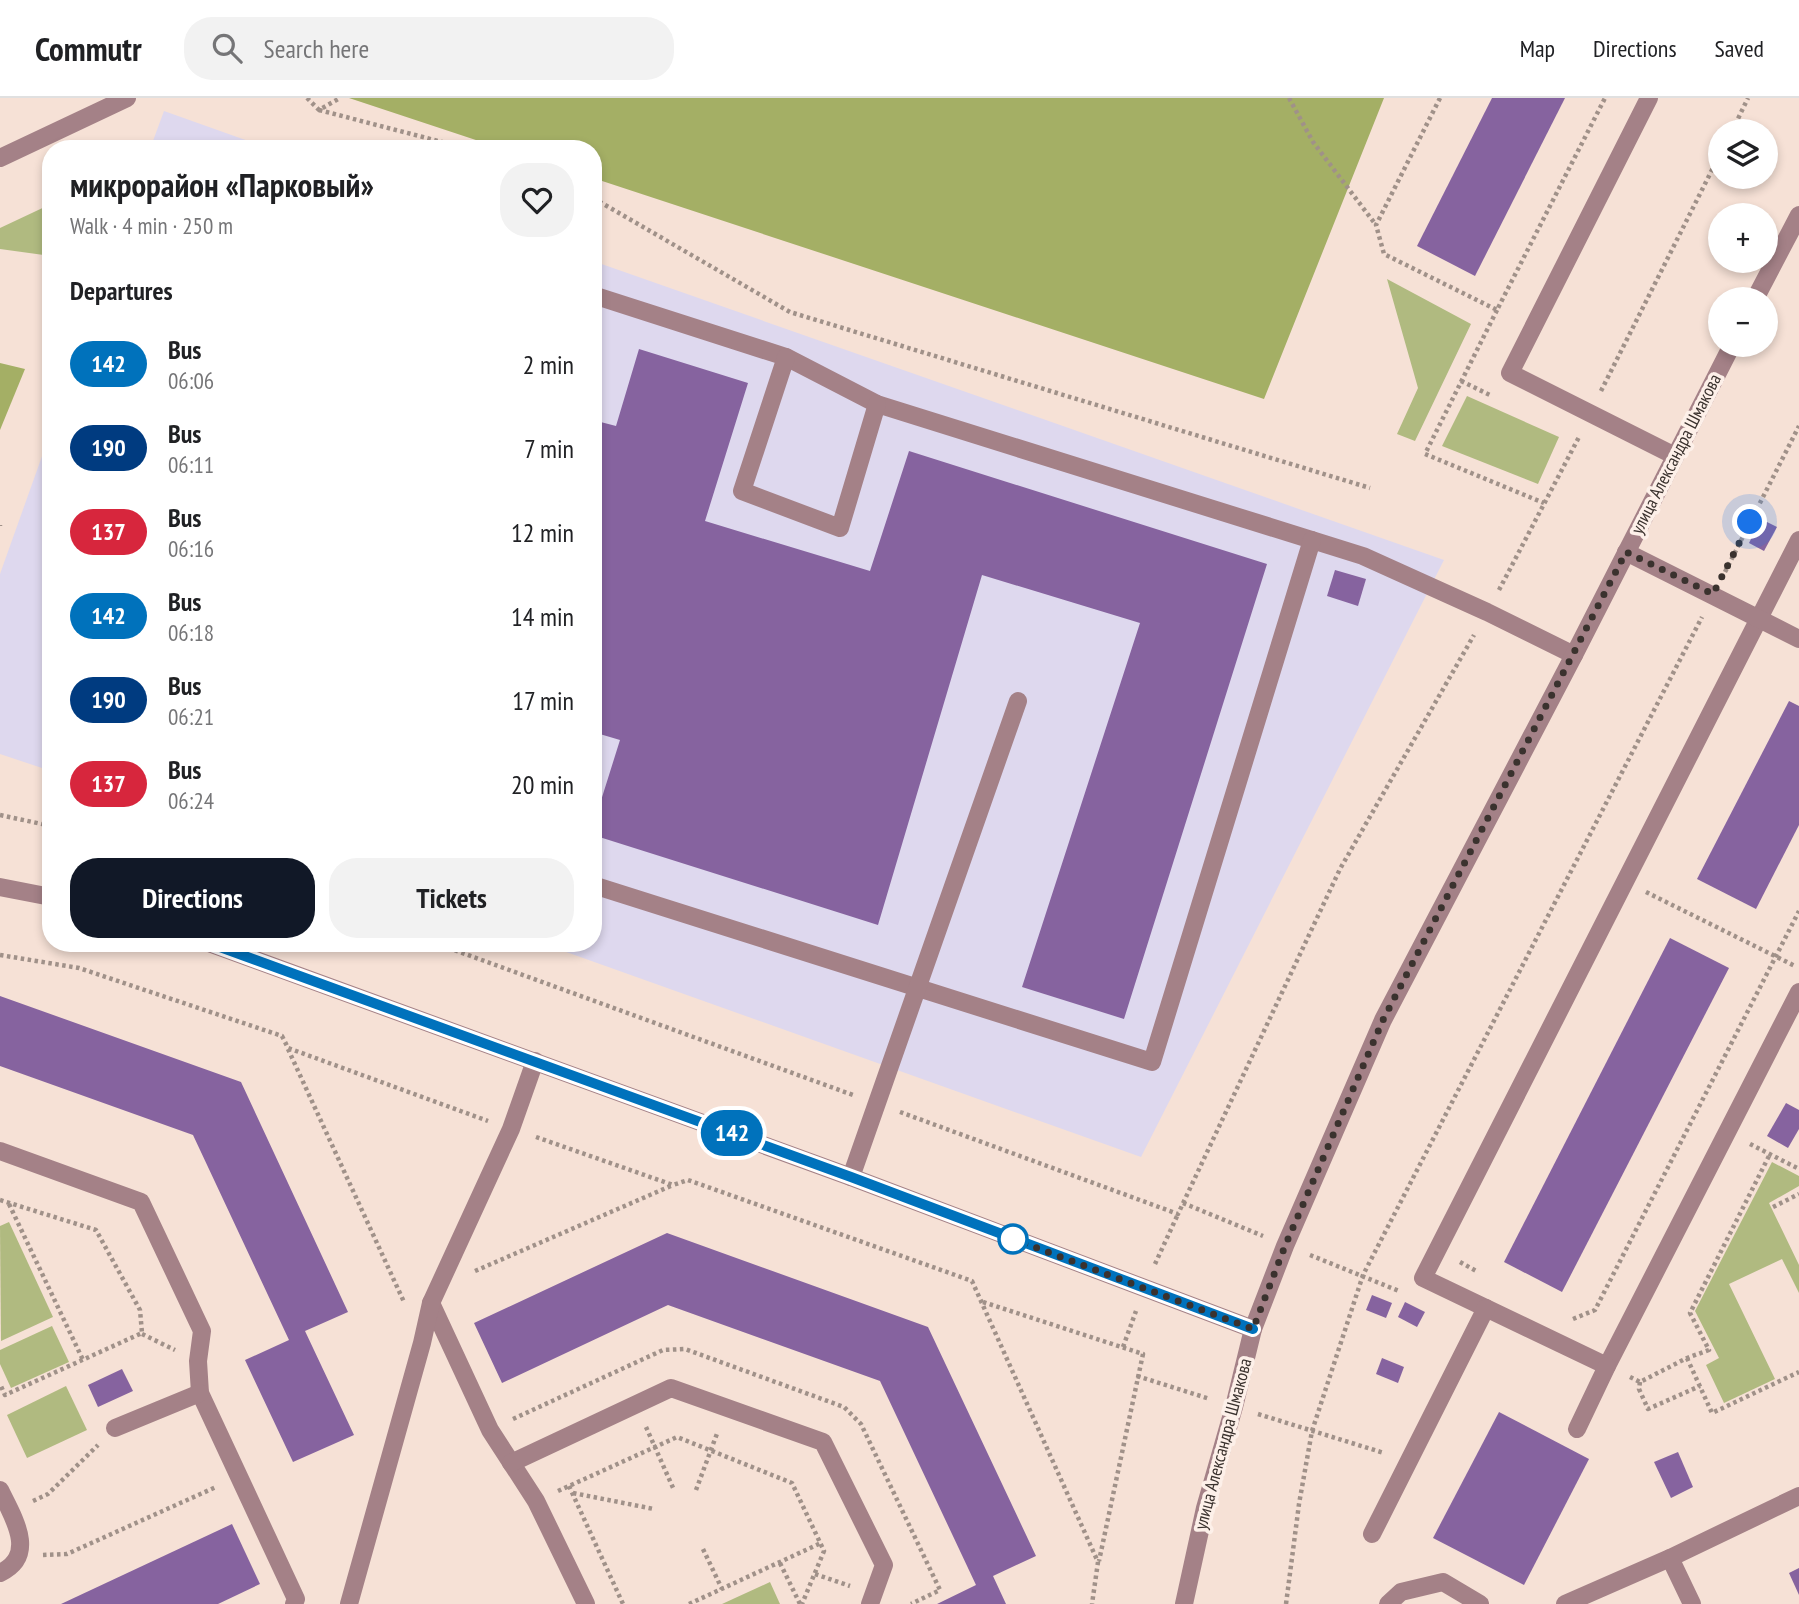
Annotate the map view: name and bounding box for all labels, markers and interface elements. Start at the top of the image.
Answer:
search box [184,17,674,80]
text: Commutr [35,27,142,70]
icon: search [208,29,246,67]
text: Search here [264,32,369,65]
text: Map [1520,33,1555,64]
text: Directions [1593,33,1677,64]
text: Saved [1715,33,1764,64]
map controls [1708,119,1778,357]
button: layers [1708,119,1778,189]
text: микрорайон «Парковый» [70,163,374,206]
button: heart [500,163,574,237]
button: + [1708,203,1778,273]
text: Walk · 4 min · 250 m [70,211,233,240]
text: Departures [70,274,173,307]
button: − [1708,287,1778,357]
text: Bus [168,333,201,366]
text: 142 [91,348,126,379]
text: 2 min [523,348,574,381]
text: 06:06 [168,366,214,395]
street label: улица Александра Шмакова [1625,370,1726,538]
text: Bus [168,417,201,450]
text: 190 [91,432,126,463]
text: 7 min [524,432,574,465]
text: 06:11 [168,450,214,479]
text: Bus [168,501,201,534]
your location [1732,504,1767,539]
text: 137 [91,516,126,547]
text: 12 min [511,516,574,549]
text: 06:16 [168,534,214,563]
text: Bus [168,585,201,618]
text: 142 [91,600,126,631]
text: 14 min [511,600,574,633]
text: 06:18 [168,618,214,647]
text: Bus [168,669,201,702]
text: 190 [91,684,126,715]
text: 17 min [512,684,574,717]
text: 06:21 [168,702,214,731]
text: Bus [168,753,201,786]
text: 137 [91,768,126,799]
text: 20 min [511,768,574,801]
text: 06:24 [168,786,214,815]
button: Directions [70,858,315,938]
button: Tickets [329,858,574,938]
line badge: 142 [692,1110,772,1156]
text: 142 [715,1117,749,1148]
unlabelled marker [998,1224,1028,1254]
street label: улица Александра Шмакова [1189,1356,1256,1532]

